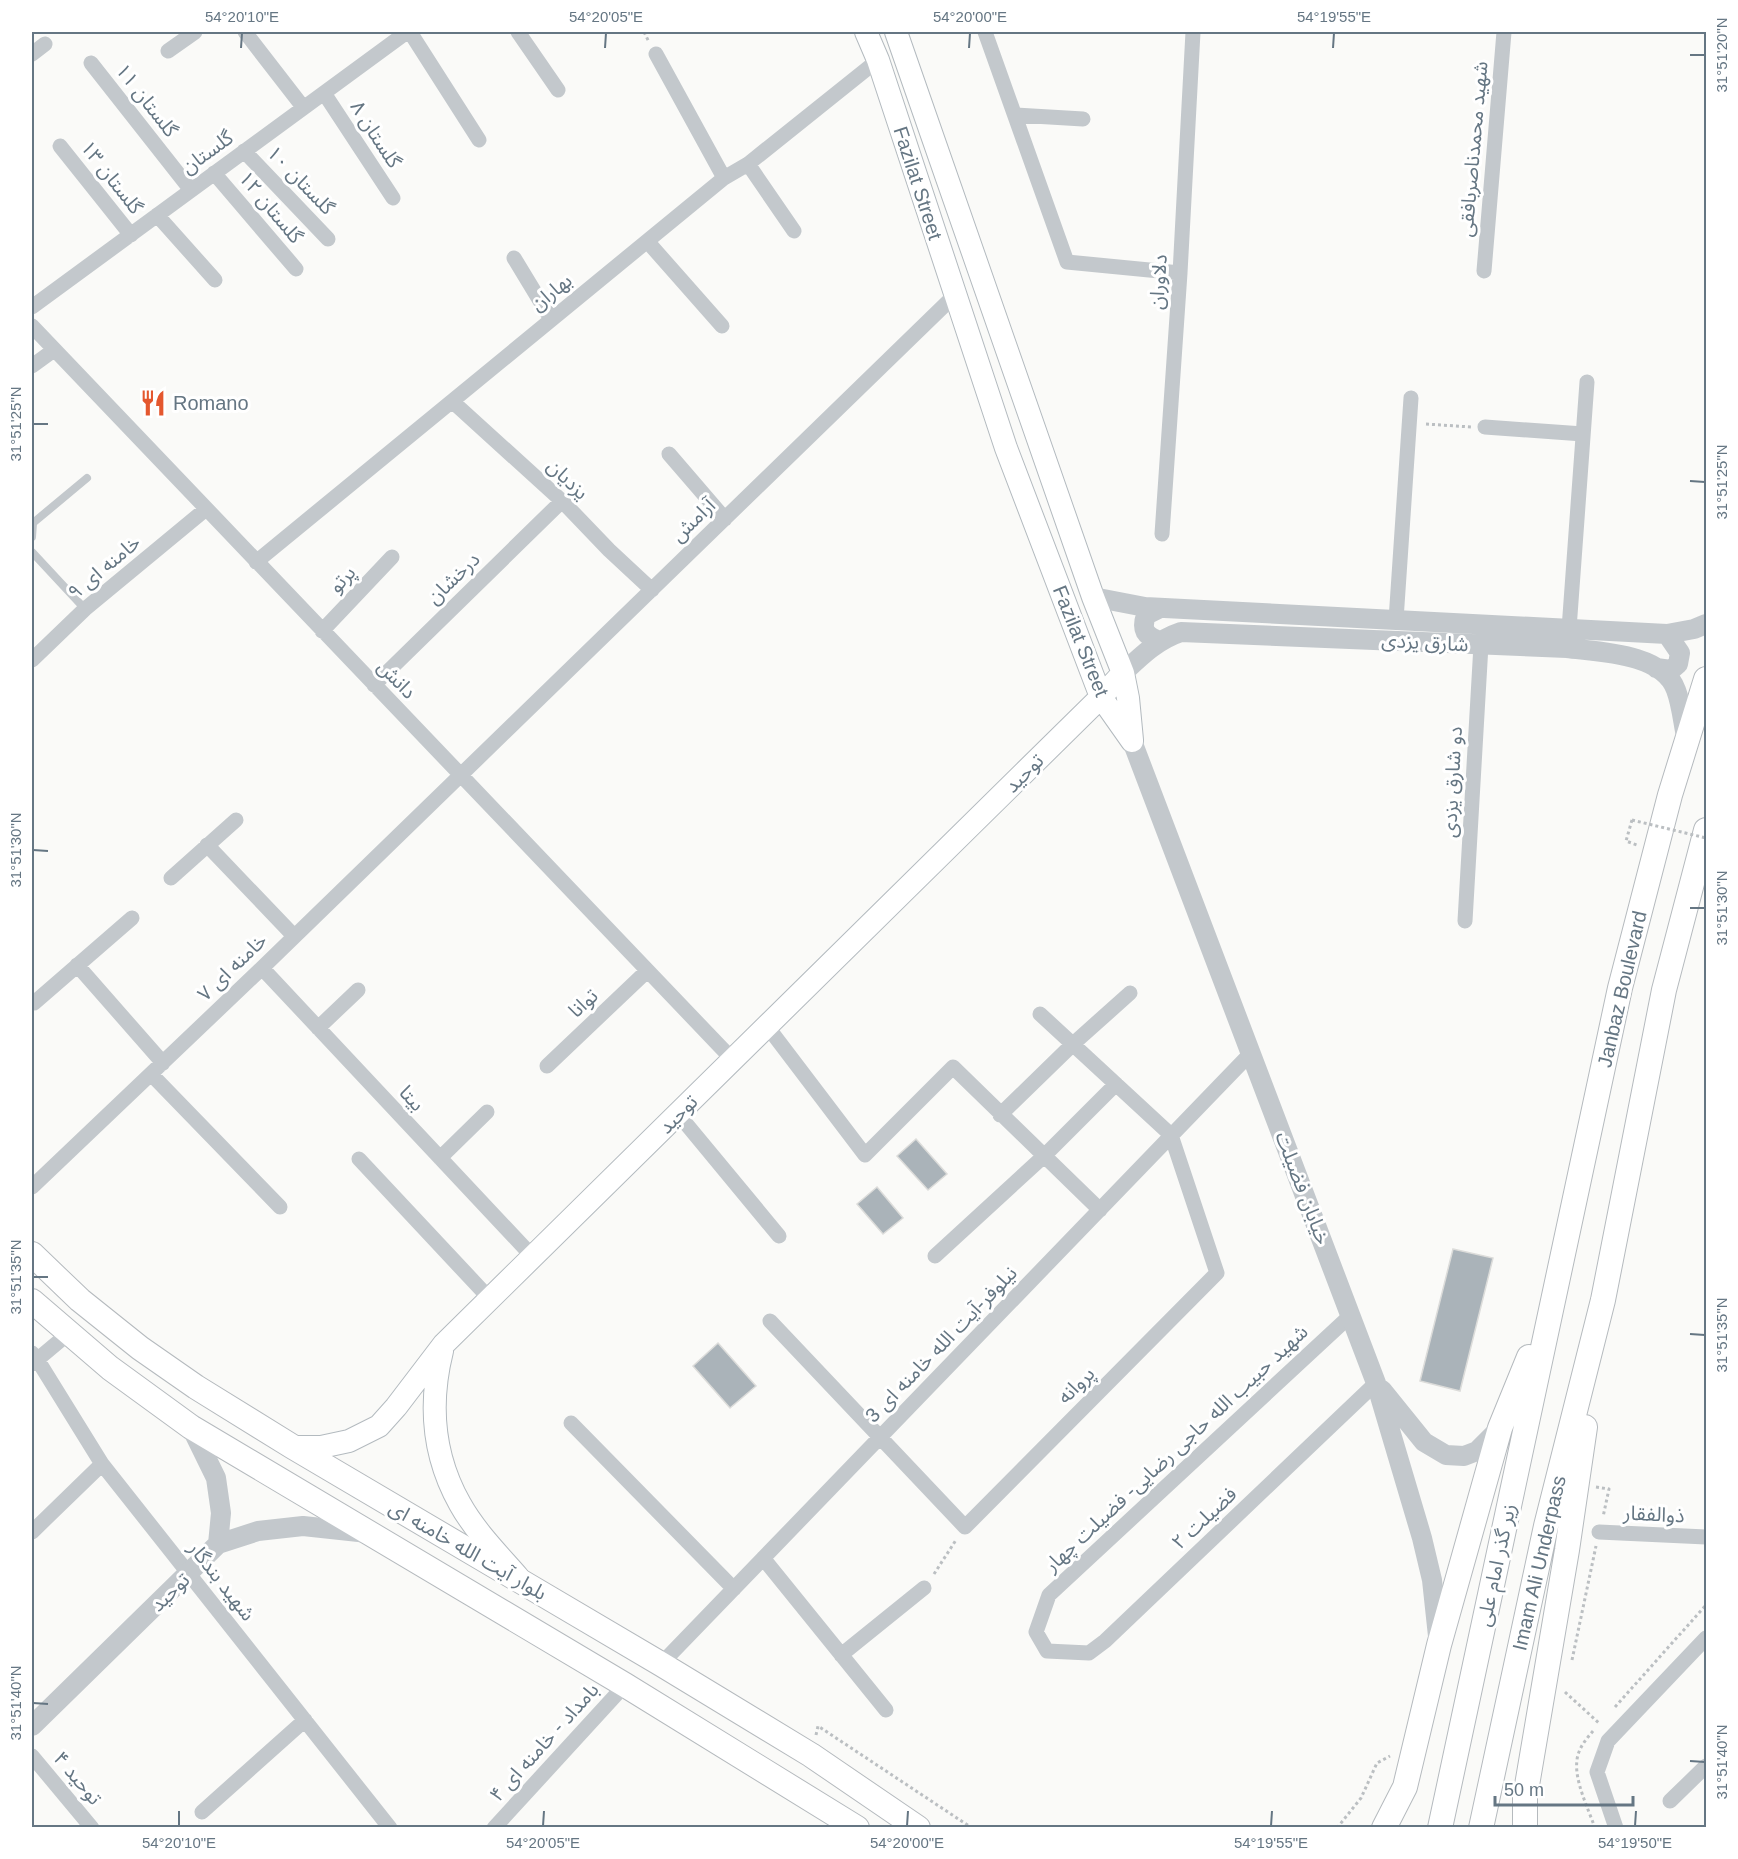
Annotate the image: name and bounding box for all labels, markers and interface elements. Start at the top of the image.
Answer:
text: 54°20'10"E [205,8,279,25]
text: 54°20'05"E [569,8,643,25]
text: 54°20'00"E [933,8,1007,25]
text: 54°19'55"E [1297,8,1371,25]
text: 31°51'20"N [1713,17,1730,93]
street label: گلستان ۱۱ [111,59,183,142]
street label: شهید محمدناصربافقی [1454,60,1493,238]
street label: گلستان ۸ [345,96,406,173]
street label: Fazilat Street [889,124,947,243]
street label: گلستان [177,126,238,179]
street label: گلستان ۱۳ [76,136,148,219]
street label: گلستان ۱۰ [262,141,340,220]
street label: گلستان ۱۲ [234,167,308,248]
street label: دلاوران [1145,254,1172,310]
street label: بهاران [526,269,577,316]
text: 31°51'25"N [7,386,24,462]
restaurant icon: Romano [138,388,168,418]
place label: Romano [173,392,249,414]
text: 31°51'25"N [1713,444,1730,520]
street label: یزدیان [542,454,593,504]
street label: آرامش [667,493,721,547]
street label: خامنه ای ۹ [64,531,145,604]
street label: درخشان [422,548,484,609]
street label: پرتو [324,561,361,598]
street label: Fazilat Street [1049,582,1113,700]
street label: شارق یزدی [1381,629,1469,656]
street label: دانش [373,655,421,704]
street label: دو شارق یزدی [1438,726,1467,838]
street label: توحید [1000,749,1049,798]
text: 31°51'30"N [7,812,24,888]
text: 31°51'30"N [1713,870,1730,946]
street label: Janbaz Boulevard [1593,909,1651,1069]
street label: خامنه ای ۷ [193,929,272,1006]
street label: توانا [564,984,603,1022]
street label: بیتا [395,1081,429,1115]
street label: توحید [654,1090,703,1139]
street label: خیابان فضیلت [1271,1129,1335,1248]
text: 31°51'35"N [7,1239,24,1315]
street label: نیلوفر-آیت الله خامنه ای 3 [861,1262,1022,1427]
text: 31°51'35"N [1713,1297,1730,1373]
street label: شهید حبیب الله حاجی رضایی- فضیلت چهار [1039,1320,1313,1578]
street label: پروانه [1053,1362,1100,1409]
street label: Imam Ali Underpass [1508,1473,1570,1653]
street label: فضیلت ۲ [1167,1483,1241,1553]
street label: بلوار آیت الله خامنه ای [385,1496,551,1605]
street label: ذوالفقار [1622,1501,1685,1528]
street label: زیر گذر امام علی [1472,1502,1524,1629]
street label: شهید بندگار [183,1536,260,1625]
street label: توحید [146,1568,195,1616]
text: 31°51'40"N [7,1665,24,1741]
street label: بامداد - خامنه ای ۴ [485,1678,604,1806]
text: 31°51'40"N [1713,1724,1730,1800]
street label: توحید ۴ [49,1747,107,1810]
scale bar [1495,1769,1633,1807]
text: 50 m [1504,1780,1544,1800]
text: 54°20'10"E [142,1834,216,1851]
text: 54°20'05"E [506,1834,580,1851]
text: 54°20'00"E [870,1834,944,1851]
text: 54°19'55"E [1234,1834,1308,1851]
text: 54°19'50"E [1598,1834,1672,1851]

